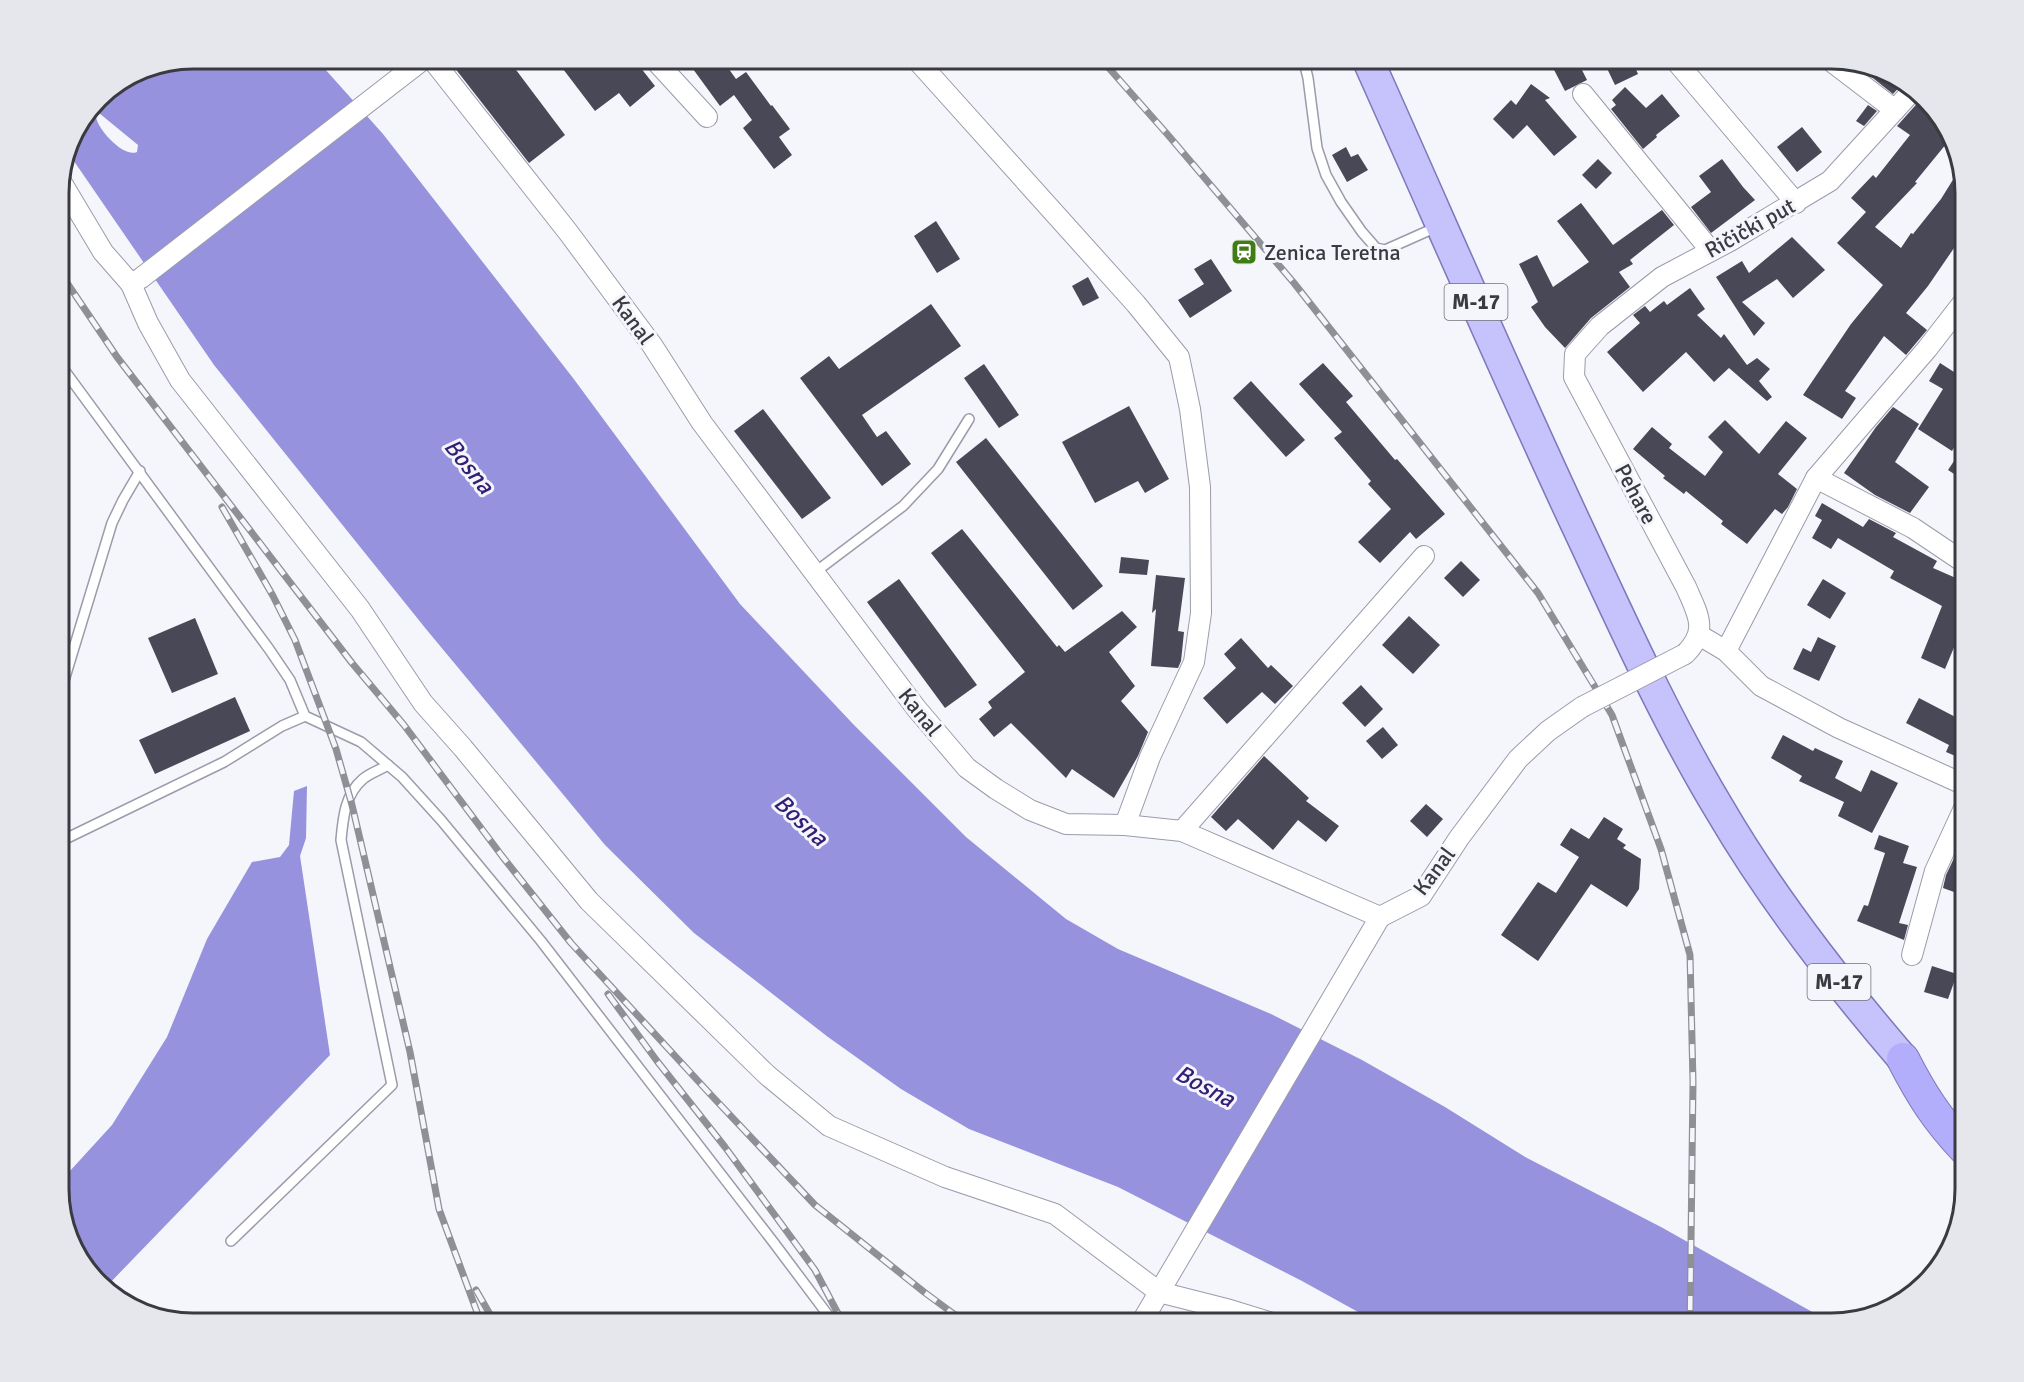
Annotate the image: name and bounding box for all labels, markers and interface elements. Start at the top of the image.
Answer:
street label: Ričički put [1700,192,1800,264]
station icon: Zenica Teretna [1229,237,1259,267]
place label: Zenica Teretna [1264,239,1401,266]
road number: M-17 [1444,284,1508,320]
street label: Kanal [606,290,660,350]
water label: Bosna [438,432,501,500]
street label: Pehare [1609,459,1663,529]
street label: Kanal [893,683,947,741]
water label: Bosna [768,788,835,853]
street label: Kanal [1407,841,1461,901]
road number: M-17 [1808,964,1870,1000]
water label: Bosna [1170,1058,1240,1114]

